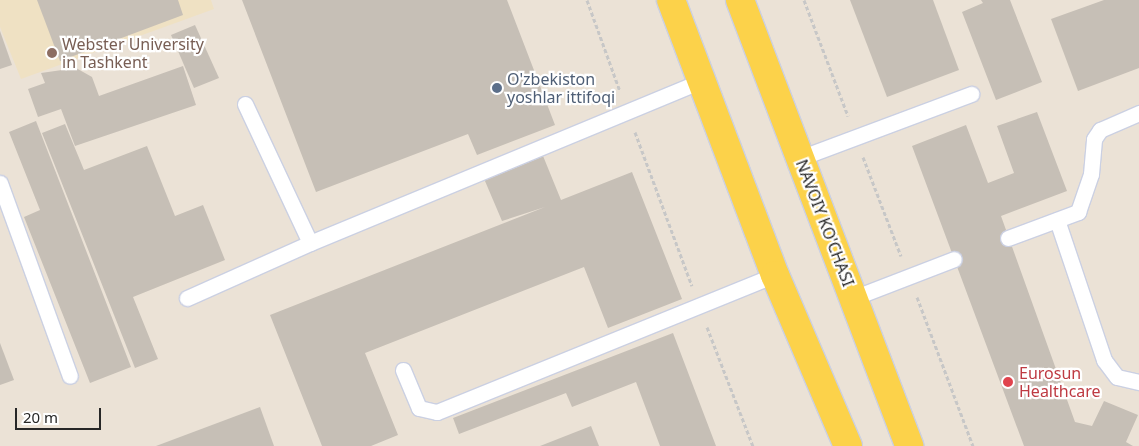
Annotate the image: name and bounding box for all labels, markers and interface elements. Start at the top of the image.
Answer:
place label: Webster University in Tashkent [62,34,204,72]
marker: Webster University in Tashkent [46,47,58,59]
place label: O'zbekiston yoshlar ittifoqi [507,69,615,107]
marker: O'zbekiston yoshlar ittifoqi [491,82,503,94]
street label: NAVOIY KO'CHASI [792,157,858,289]
place label: Eurosun Healthcare [1019,363,1101,401]
marker: Eurosun Healthcare [1001,375,1015,389]
scale bar [18,398,104,430]
text: 20 m [23,407,58,427]

